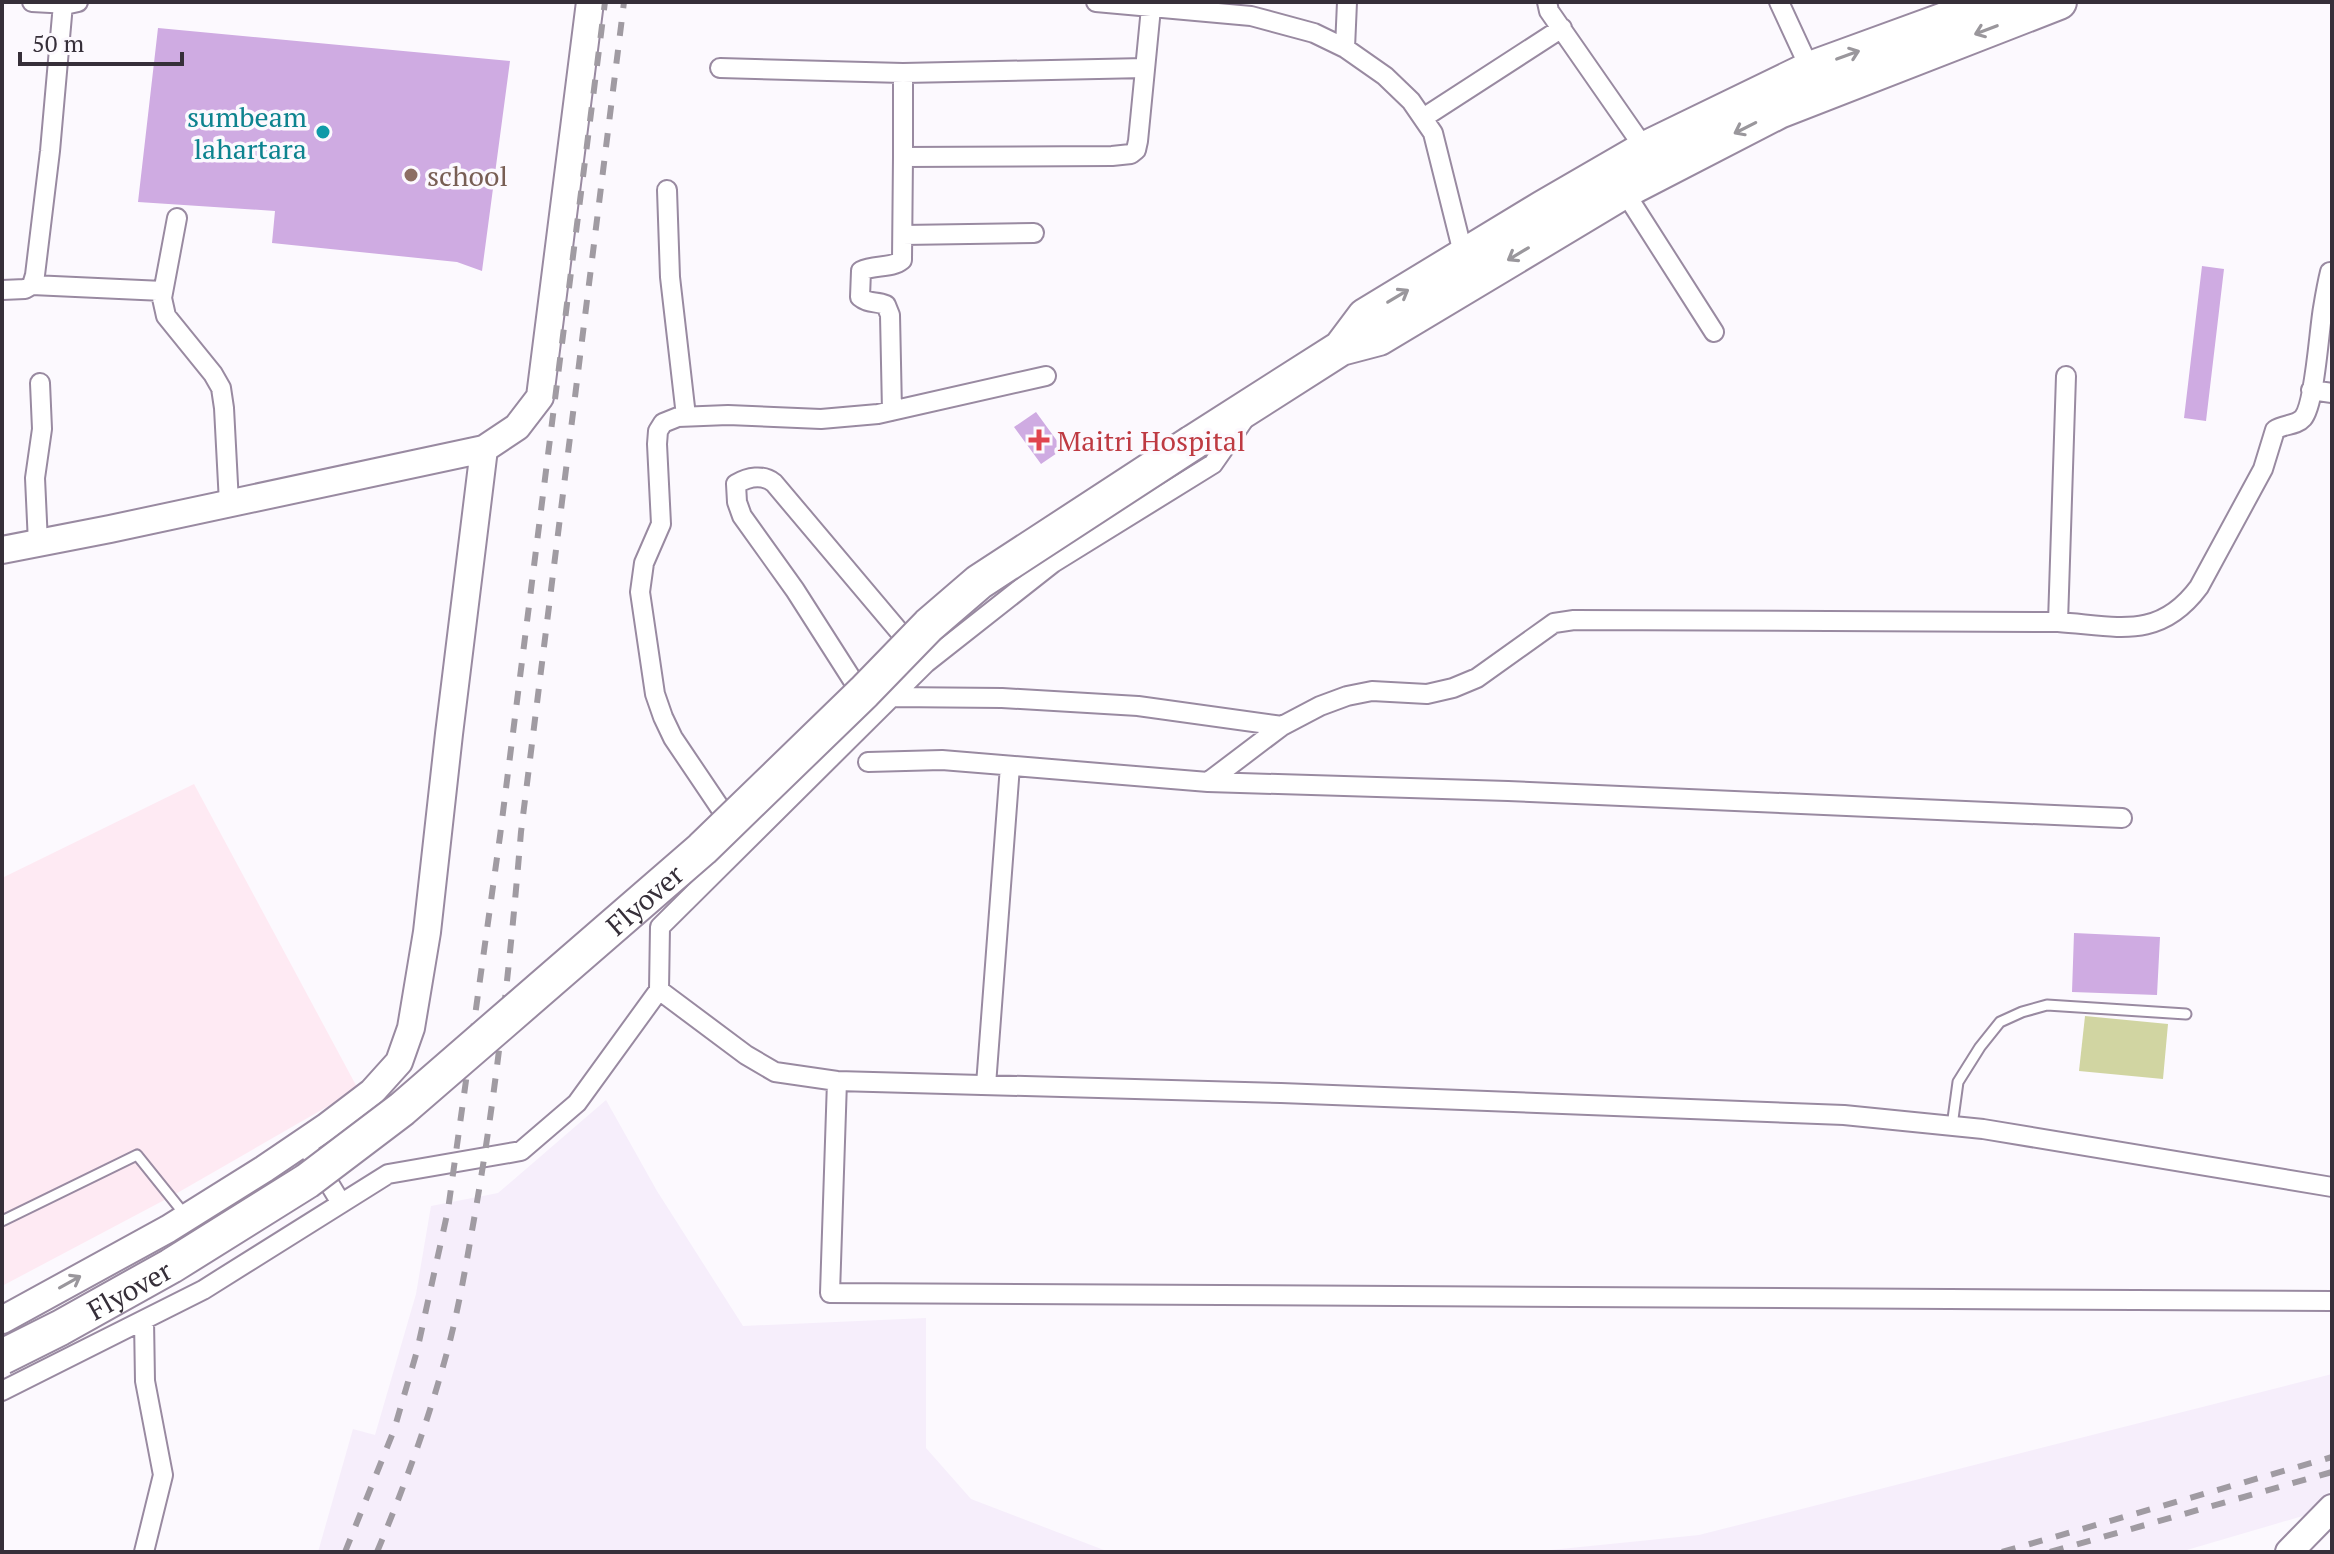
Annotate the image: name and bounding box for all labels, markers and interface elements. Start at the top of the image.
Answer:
scale bar [20,16,182,66]
one-way arrow [1974,24,1999,38]
text: 50 m [32,27,84,59]
one-way arrow [1836,47,1860,61]
place label: sumbeam lahartara [187,98,307,167]
one-way arrow [1734,121,1758,136]
marker: sumbeam lahartara [314,123,332,141]
place label: school [427,157,508,194]
marker: school [402,166,420,184]
one-way arrow [1507,247,1530,263]
one-way arrow [1386,288,1409,304]
place label: Maitri Hospital [1057,422,1245,459]
marker: Maitri Hospital [1028,429,1050,451]
street label: Flyover [598,855,691,943]
street label: Flyover [80,1251,178,1328]
one-way arrow [58,1274,82,1289]

